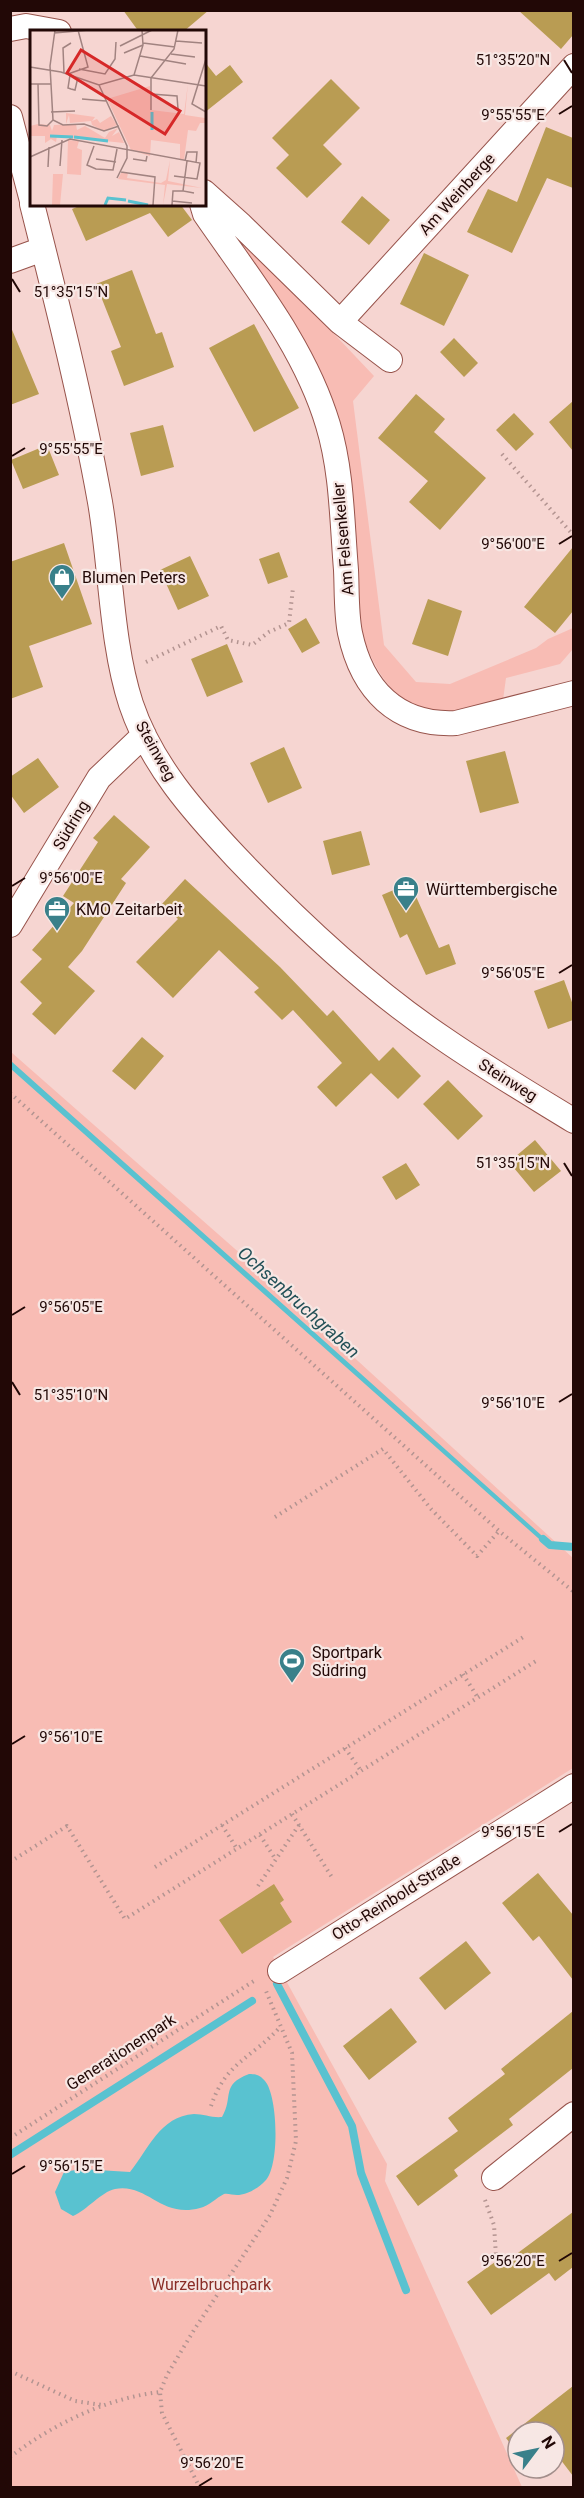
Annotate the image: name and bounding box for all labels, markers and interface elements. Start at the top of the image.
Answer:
inset map [30,30,206,206]
text: 51°35'20"N [476,51,550,69]
text: 9°55'55"E [481,106,545,124]
street label: Am Weinberge [415,149,499,239]
text: 51°35'15"N [34,283,108,301]
text: 9°55'55"E [39,440,103,458]
street label: Am Felsenkeller [329,481,357,596]
text: 9°56'00"E [481,535,545,553]
shop icon: Blumen Peters [47,562,77,600]
place label: Blumen Peters [82,568,186,587]
street label: Steinweg [132,718,180,784]
street label: Südring [49,797,93,853]
text: 9°56'00"E [39,869,103,887]
office icon: Württembergische [391,874,421,912]
place label: Württembergische [426,880,557,899]
office icon: KMO Zeitarbeit [42,894,72,932]
place label: KMO Zeitarbeit [76,900,183,919]
text: 9°56'05"E [481,964,545,982]
street label: Steinweg [475,1055,541,1105]
text: 51°35'15"N [476,1154,550,1172]
water label: Ochsenbruchgraben [234,1242,364,1362]
text: 9°56'05"E [39,1298,103,1316]
text: 51°35'10"N [34,1386,108,1404]
text: 9°56'10"E [481,1394,545,1412]
place label: Sportpark Südring [312,1643,383,1680]
sports icon: Sportpark Südring [277,1646,307,1684]
text: 9°56'10"E [39,1728,103,1746]
text: 9°56'15"E [481,1823,545,1841]
street label: Otto-Reinbold-Straße [328,1850,464,1944]
street label: Generationenpark [63,2009,180,2094]
text: 9°56'15"E [39,2157,103,2175]
text: 9°56'20"E [481,2252,545,2270]
park label: Wurzelbruchpark [151,2275,272,2294]
north arrow [506,2420,566,2480]
text: N [537,2432,559,2452]
text: 9°56'20"E [180,2454,244,2472]

